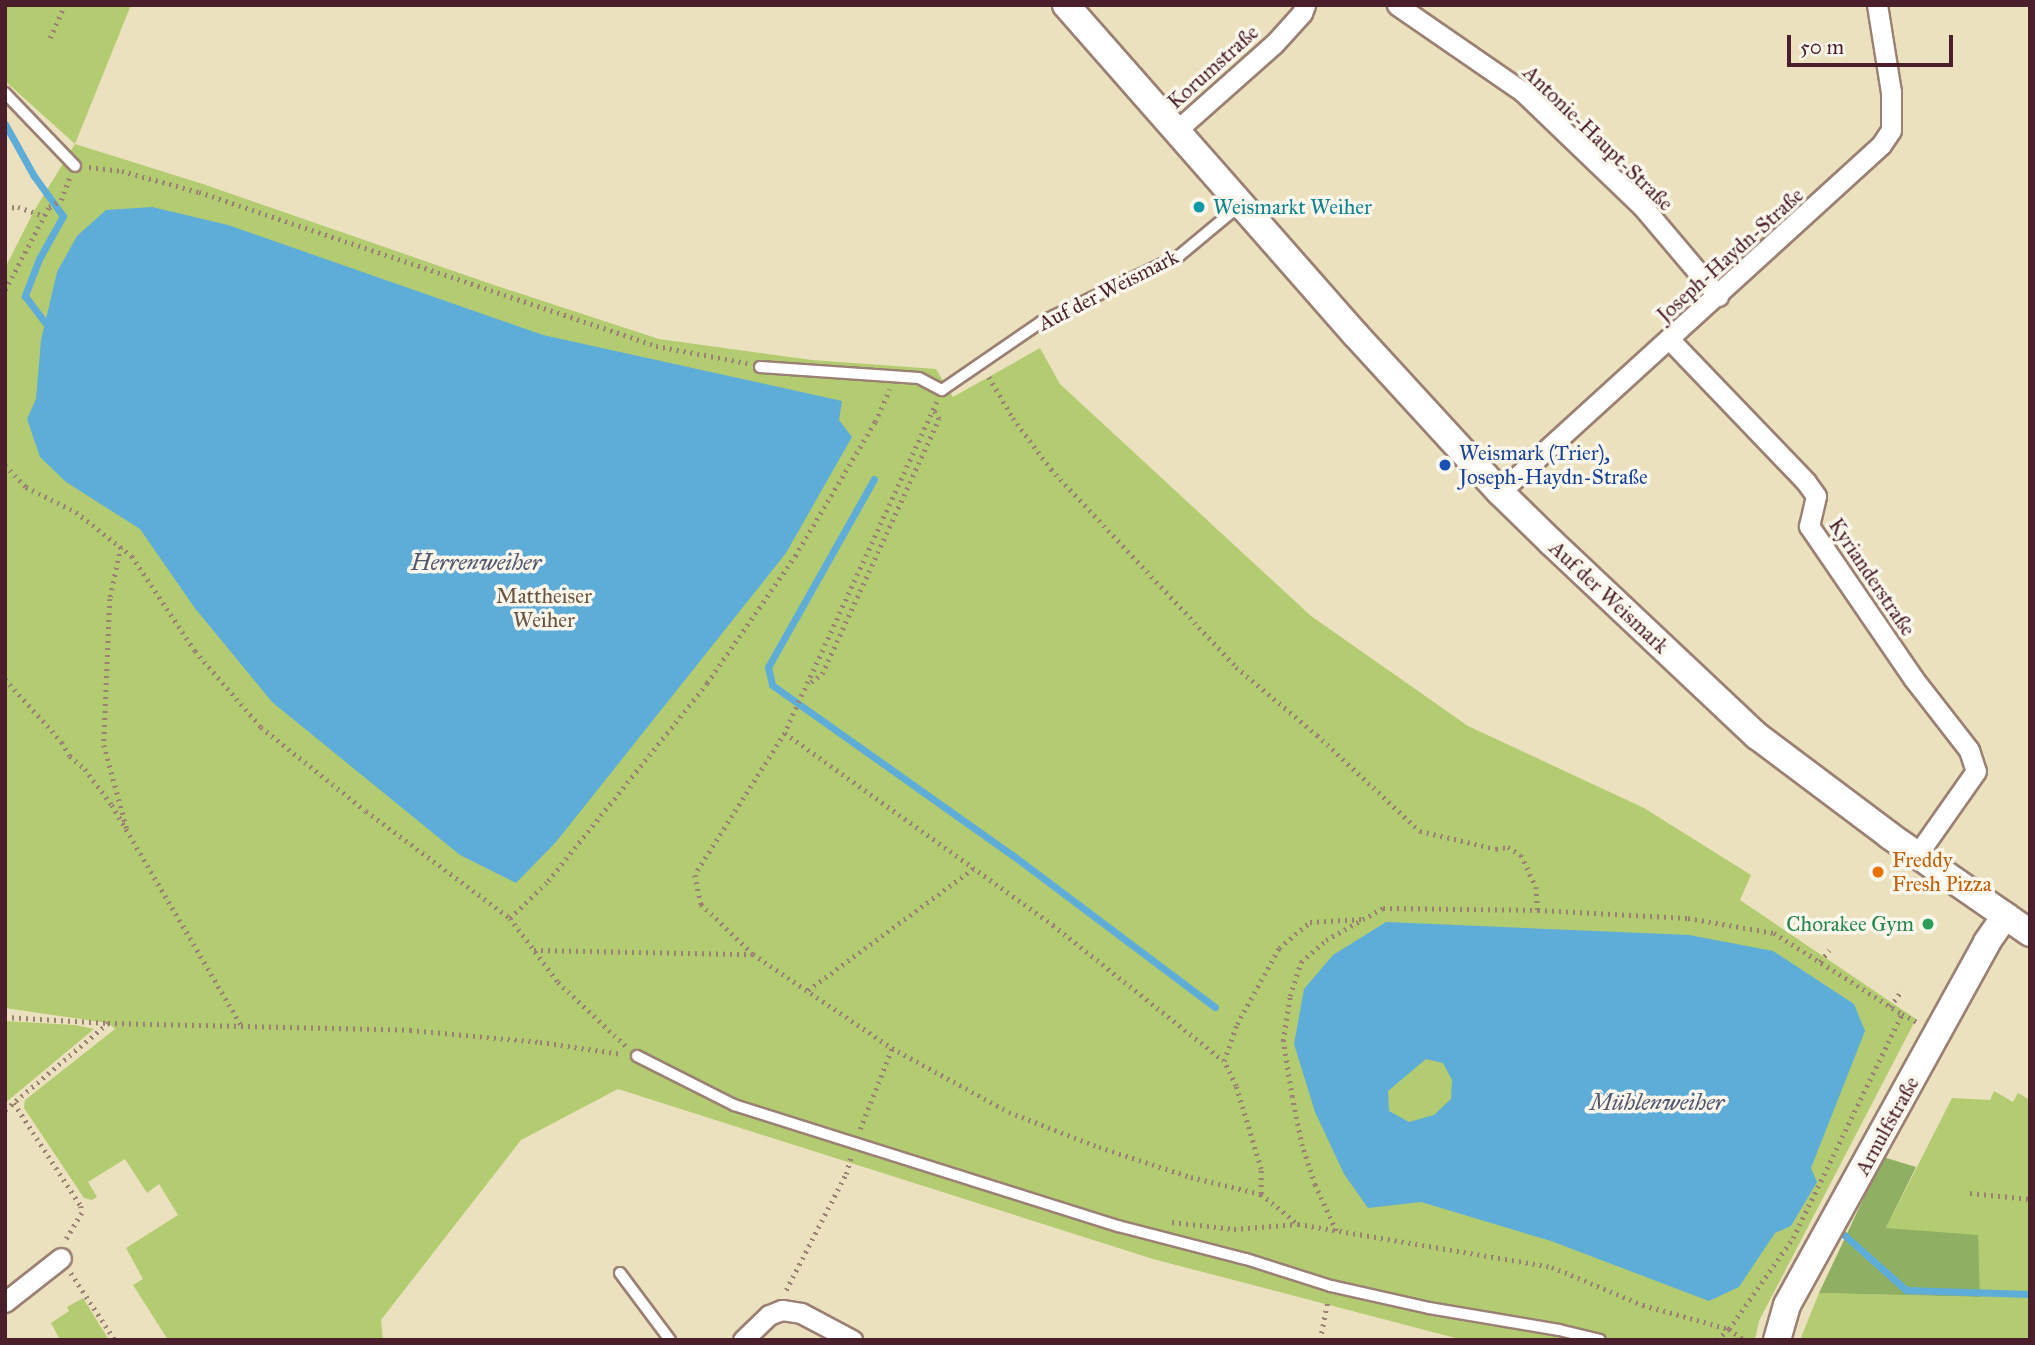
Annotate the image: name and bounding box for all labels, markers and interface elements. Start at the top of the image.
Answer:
street label: Korumstraße [1162,20,1264,114]
scale bar [1790,21,1956,65]
text: 50 m [1800,34,1844,60]
street label: Antonie-Haupt-Straße [1518,60,1678,216]
street label: Joseph-Haydn-Straße [1651,183,1809,327]
place label: Weismarkt Weiher [1213,194,1372,220]
marker: Weismarkt Weiher [1191,199,1207,215]
street label: Auf der Weismark [1034,244,1182,336]
place label: Weismark (Trier), Joseph-Haydn-Straße [1459,440,1648,490]
marker: Weismark (Trier), Joseph-Haydn-Straße [1437,457,1453,473]
street label: Kyrianderstraße [1823,513,1921,641]
street label: Auf der Weismark [1544,535,1674,659]
water label: Herrenweiher [411,548,541,576]
park label: Mattheiser Weiher [496,583,592,633]
place label: Freddy Fresh Pizza [1892,847,1992,897]
marker: Freddy Fresh Pizza [1870,864,1886,880]
place label: Chorakee Gym [1786,911,1914,937]
marker: Chorakee Gym [1920,916,1936,932]
street label: Arnulfstraße [1850,1072,1924,1180]
water label: Mühlenweiher [1590,1088,1724,1116]

